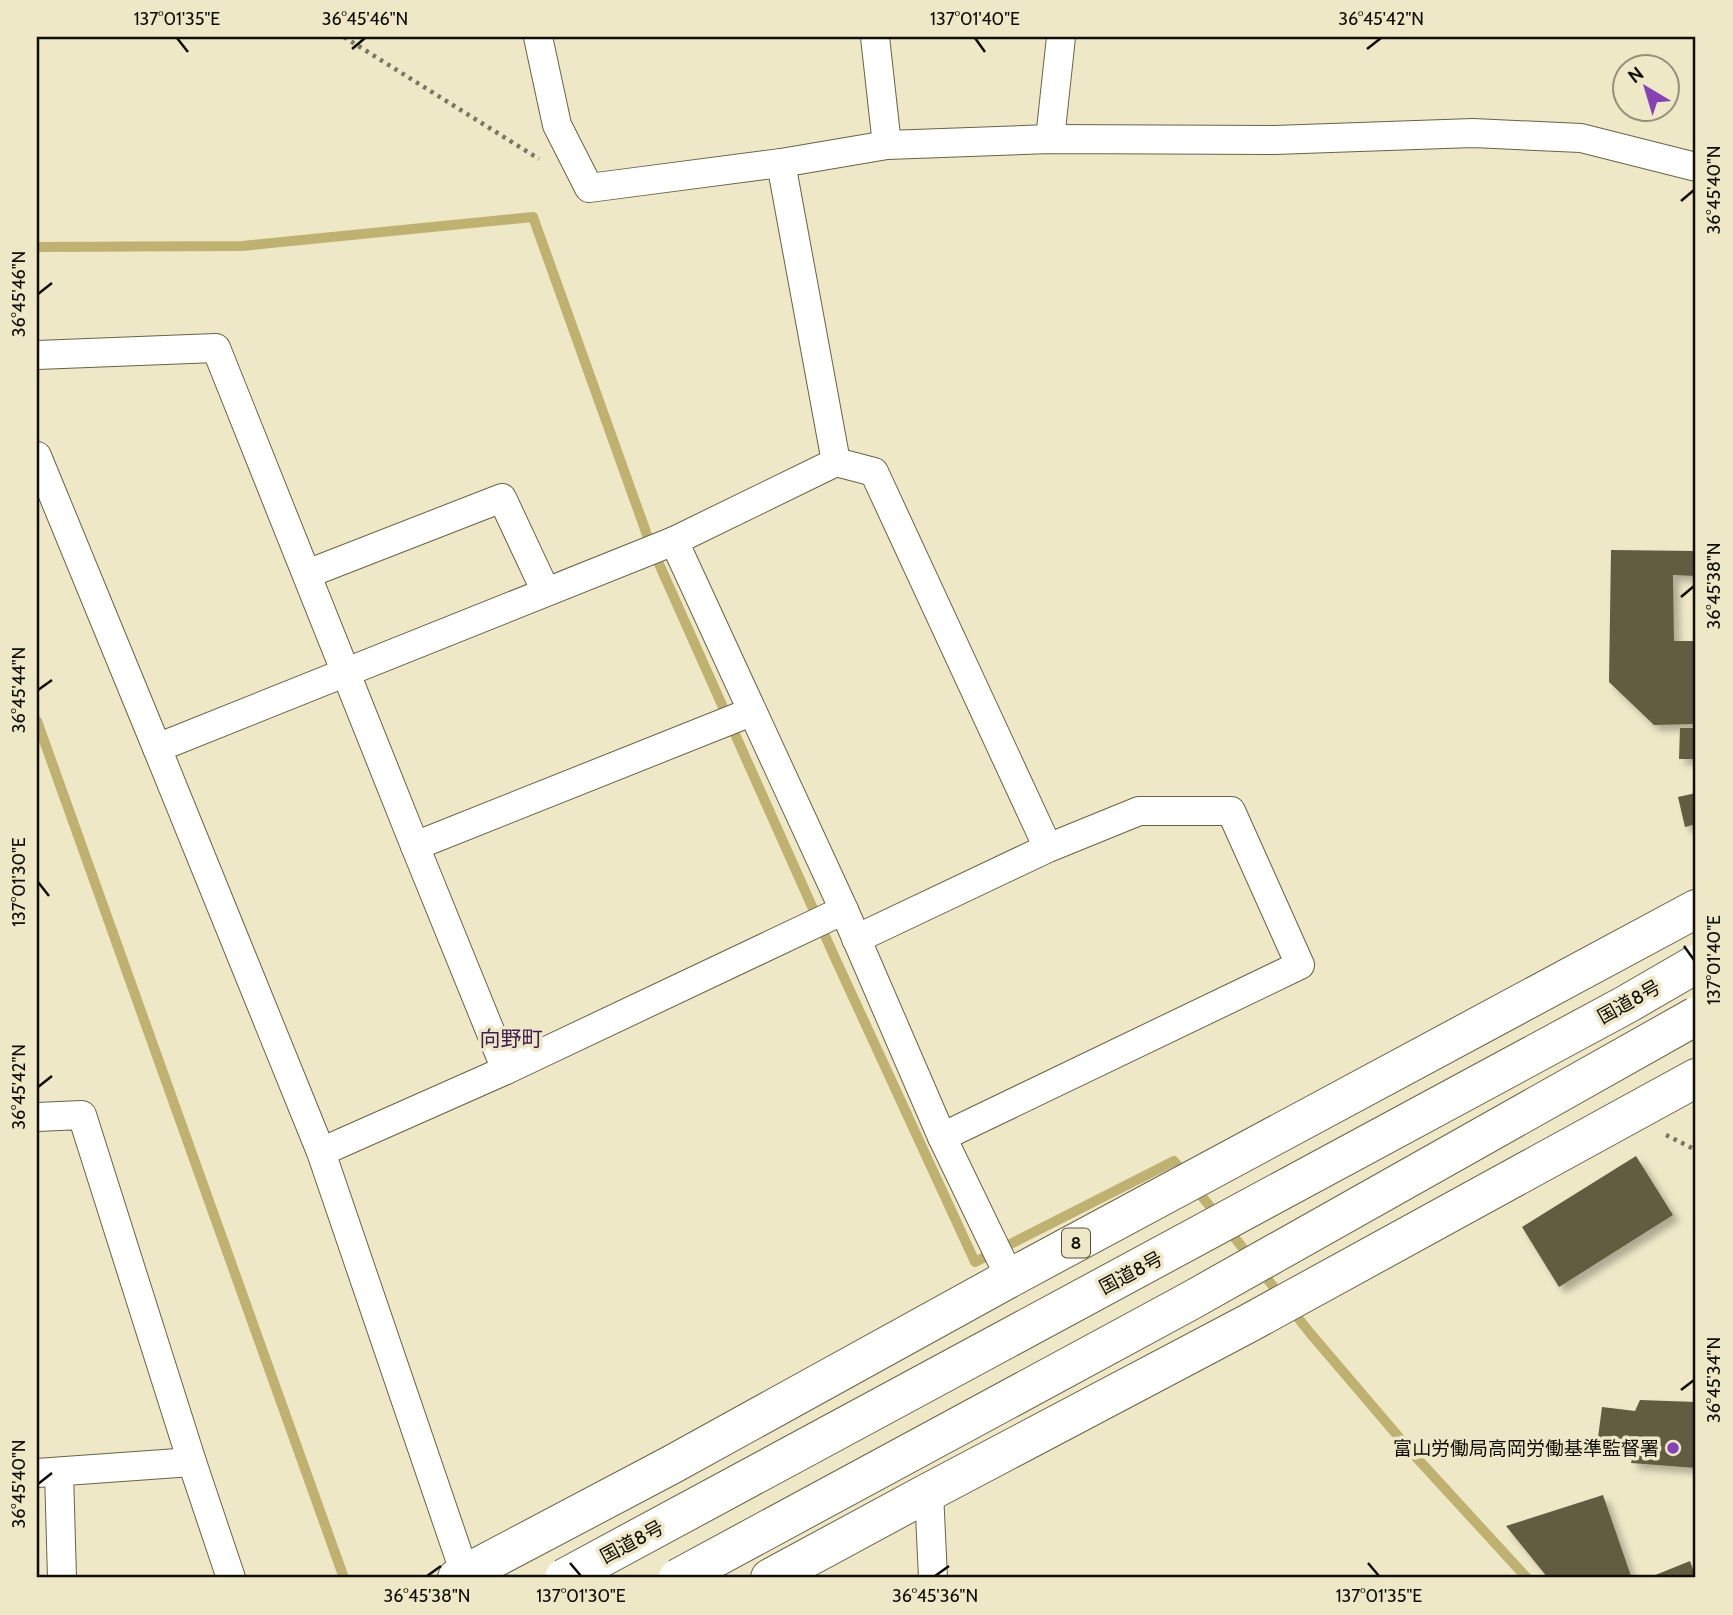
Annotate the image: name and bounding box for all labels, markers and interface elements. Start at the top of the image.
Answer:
text: 137°01'35"E [134,8,220,30]
text: 36°45'46"N [322,8,408,30]
text: 137°01'40"E [930,8,1020,30]
text: 36°45'42"N [1338,8,1424,30]
north arrow [1610,52,1680,122]
text: N [1623,62,1648,88]
text: 36°45'40"N [1703,146,1725,234]
text: 36°45'46"N [8,251,30,337]
text: 36°45'38"N [1703,543,1725,629]
text: 36°45'44"N [8,647,30,733]
text: 137°01'30"E [8,837,30,927]
text: 137°01'40"E [1703,915,1725,1005]
street label: 国道8号 [1593,975,1665,1029]
district label: 向野町 [480,1026,543,1051]
text: 36°45'42"N [8,1044,30,1130]
road number: 8 [1062,1228,1090,1258]
street label: 国道8号 [1095,1247,1167,1299]
text: 36°45'34"N [1703,1337,1725,1423]
place label: 富山労働局高岡労働基準監督署 [1393,1437,1659,1460]
text: 36°45'40"N [8,1440,30,1528]
marker: 富山労働局高岡労働基準監督署 [1665,1440,1681,1456]
street label: 国道8号 [596,1516,668,1568]
text: 36°45'38"N [384,1585,470,1607]
text: 137°01'30"E [536,1585,626,1607]
text: 36°45'36"N [892,1585,978,1607]
text: 137°01'35"E [1336,1585,1422,1607]

